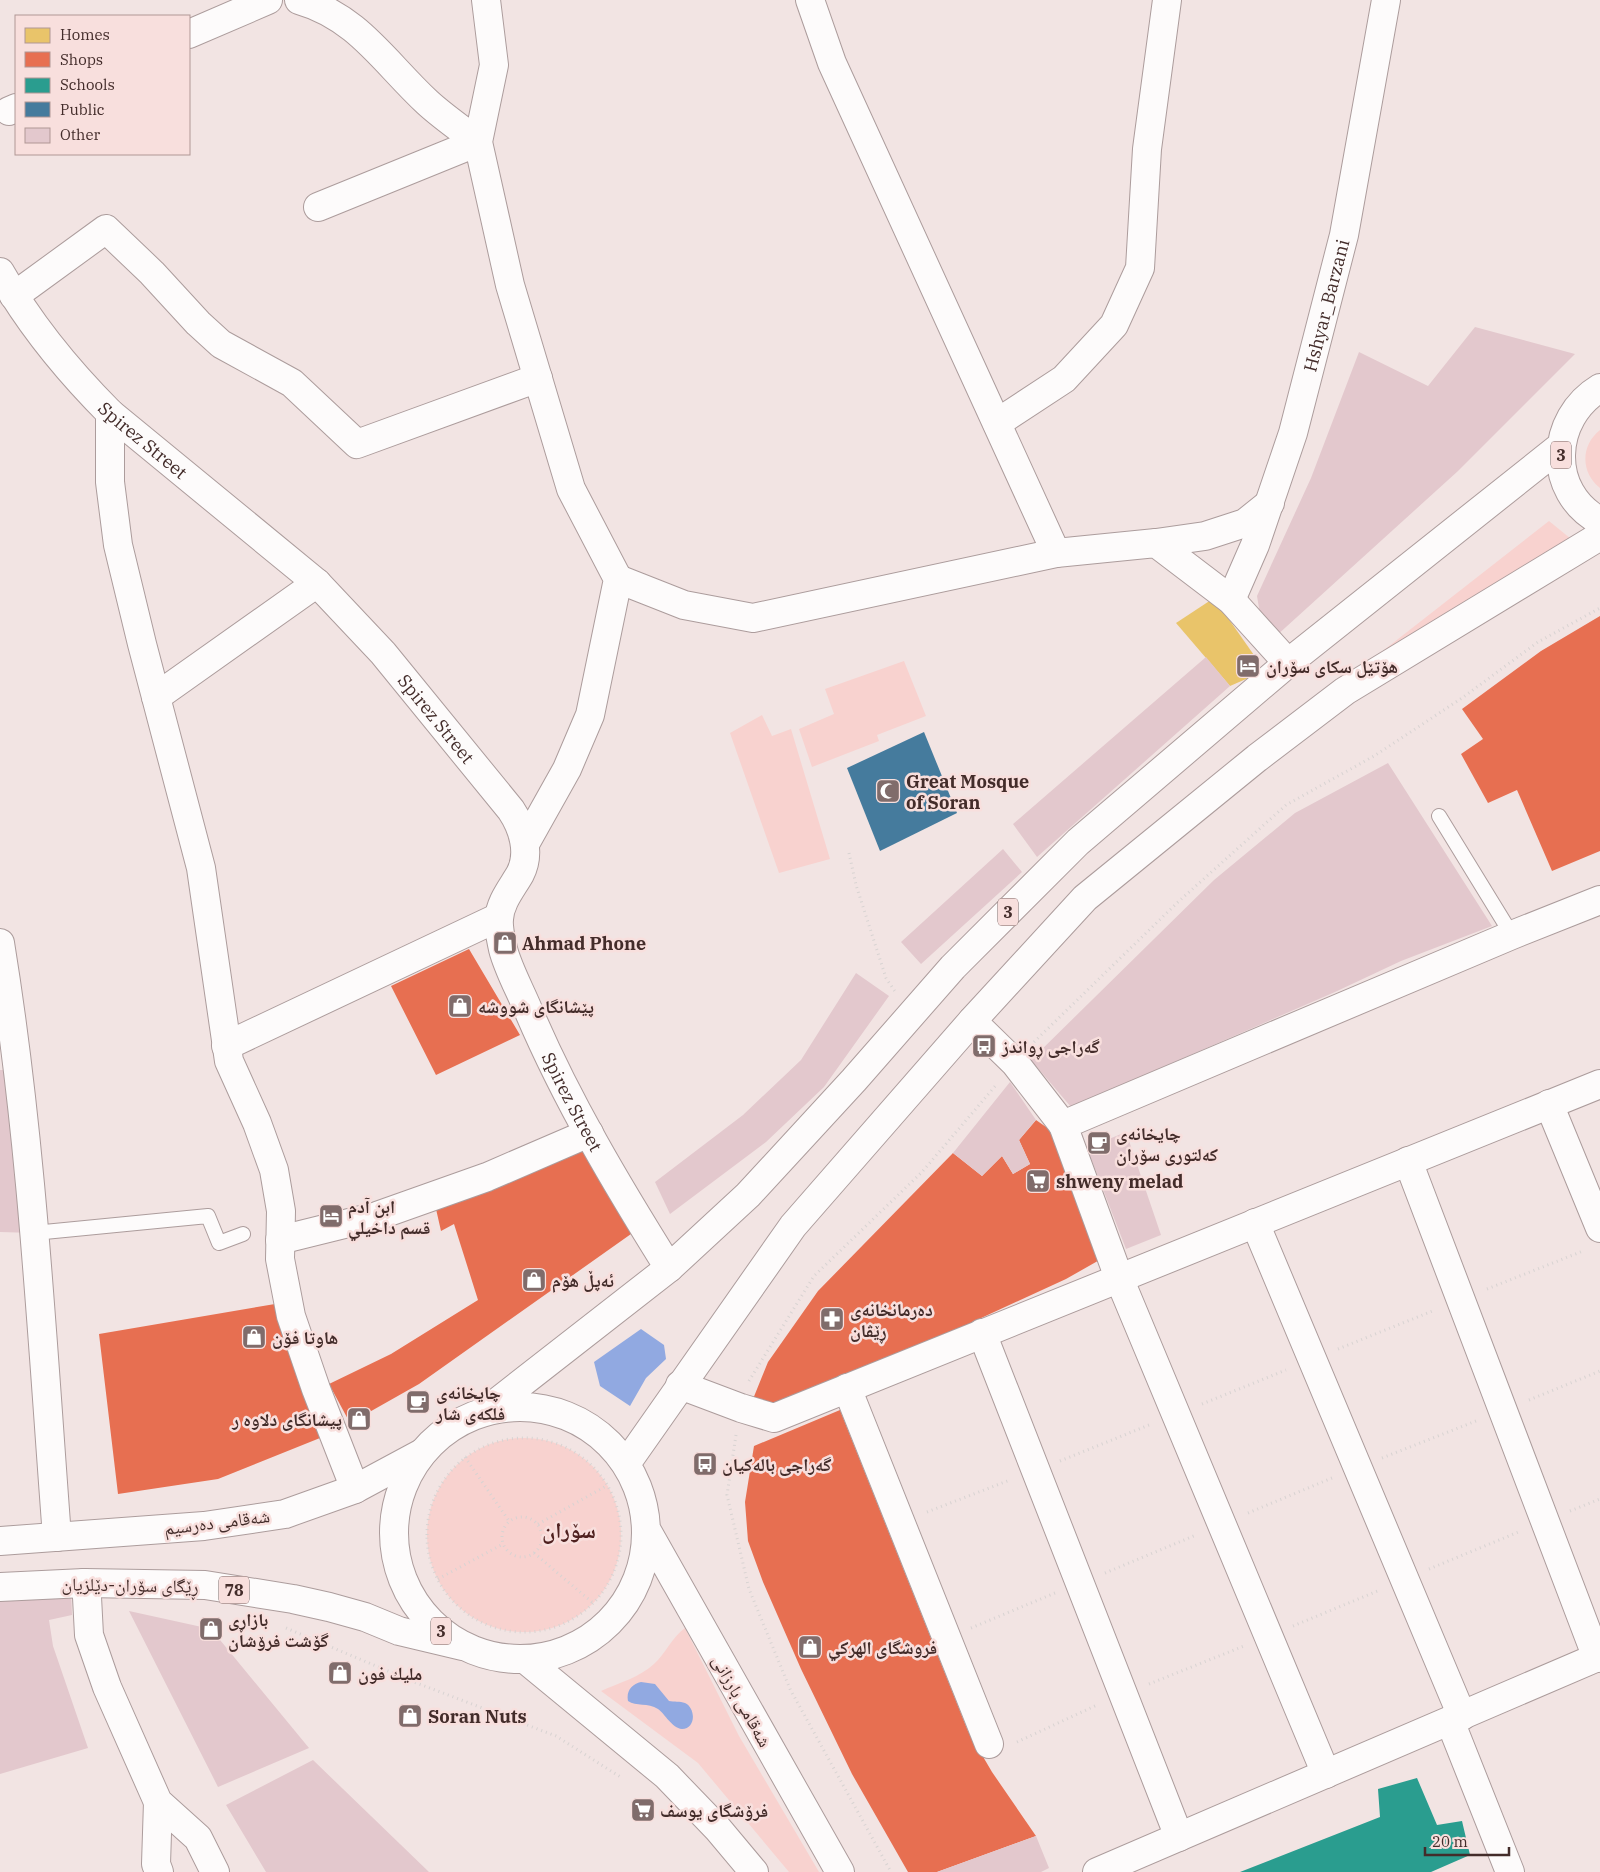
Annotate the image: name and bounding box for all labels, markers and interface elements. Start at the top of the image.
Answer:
legend [15,15,190,155]
text: Homes [60,25,110,44]
text: Shops [60,50,103,69]
text: Schools [60,75,115,94]
text: Public [60,100,105,119]
text: Other [60,125,100,144]
street label: Hshyar_Barzani [1298,236,1354,374]
street label: Spirez Street [94,397,192,483]
road number: 3 [1551,442,1571,468]
hotel icon: هۆتێل سکای سۆران [1235,653,1261,679]
place label: هۆتێل سکای سۆران [1266,655,1398,678]
street label: Spirez Street [393,669,480,768]
place label: Great Mosque of Soran [906,770,1029,814]
mosque icon: Great Mosque of Soran [875,778,901,804]
road number: 3 [998,899,1018,926]
shop icon: Ahmad Phone [492,930,518,956]
place label: Ahmad Phone [522,932,646,955]
shop icon: پێشانگای شووشە [447,993,473,1019]
place label: پێشانگای شووشە [478,995,594,1018]
bus stop icon: گەراجی ڕواندز [971,1033,997,1059]
place label: گەراجی ڕواندز [1001,1035,1100,1060]
street label: Spirez Street [537,1048,608,1155]
place label: چایخانەی کەلتوری سۆران [1116,1122,1218,1166]
cafe icon: چایخانەی کەلتوری سۆران [1086,1130,1112,1156]
supermarket icon: shweny melad [1025,1168,1051,1194]
place label: shweny melad [1056,1170,1183,1193]
place label: ابن آدم قسم داخيلي [348,1195,430,1242]
hotel icon: ابن آدم قسم داخيلي [318,1203,344,1229]
shop icon: ئەپڵ هۆم [521,1267,547,1293]
place label: ئەپڵ هۆم [552,1269,614,1293]
place label: دەرمانخانەی ڕێڤان [850,1298,933,1344]
pharmacy icon: دەرمانخانەی ڕێڤان [819,1306,845,1332]
shop icon: هاوتا فۆن [241,1324,267,1350]
place label: هاوتا فۆن [272,1326,338,1349]
place label: چایخانەی فلکەی شار [435,1381,505,1425]
cafe icon: چایخانەی فلکەی شار [405,1389,431,1415]
shop icon: پیشانگای دلاوه ر [346,1406,372,1432]
place label: پیشانگای دلاوه ر [231,1408,342,1431]
bus stop icon: گەراجی بالەکیان [692,1451,718,1477]
place label: گەراجی بالەکیان [722,1453,832,1476]
street label: شەقامی دەرسیم [163,1504,271,1541]
district label: سۆران [542,1515,596,1544]
street label: ڕێگای سۆران-دێلزیان [61,1572,199,1601]
road number: 78 [219,1576,249,1604]
place label: بازاڕی گۆشت فرۆشان [228,1608,329,1652]
shop icon: بازاڕی گۆشت فرۆشان [198,1616,224,1642]
road number: 3 [431,1618,451,1644]
shop icon: فروشگای الهركي [797,1634,823,1660]
place label: فروشگای الهركي [828,1636,937,1662]
street label: شەقامی بارزانی [707,1651,777,1751]
shop icon: مليك فون [327,1660,353,1686]
place label: مليك فون [358,1662,422,1685]
shop icon: Soran Nuts [397,1703,423,1729]
place label: Soran Nuts [428,1705,527,1728]
supermarket icon: فرۆشگای یوسف [630,1797,656,1823]
place label: فرۆشگای یوسف [660,1799,768,1822]
scale bar [1425,1824,1509,1856]
text: 20 m [1432,1832,1468,1851]

